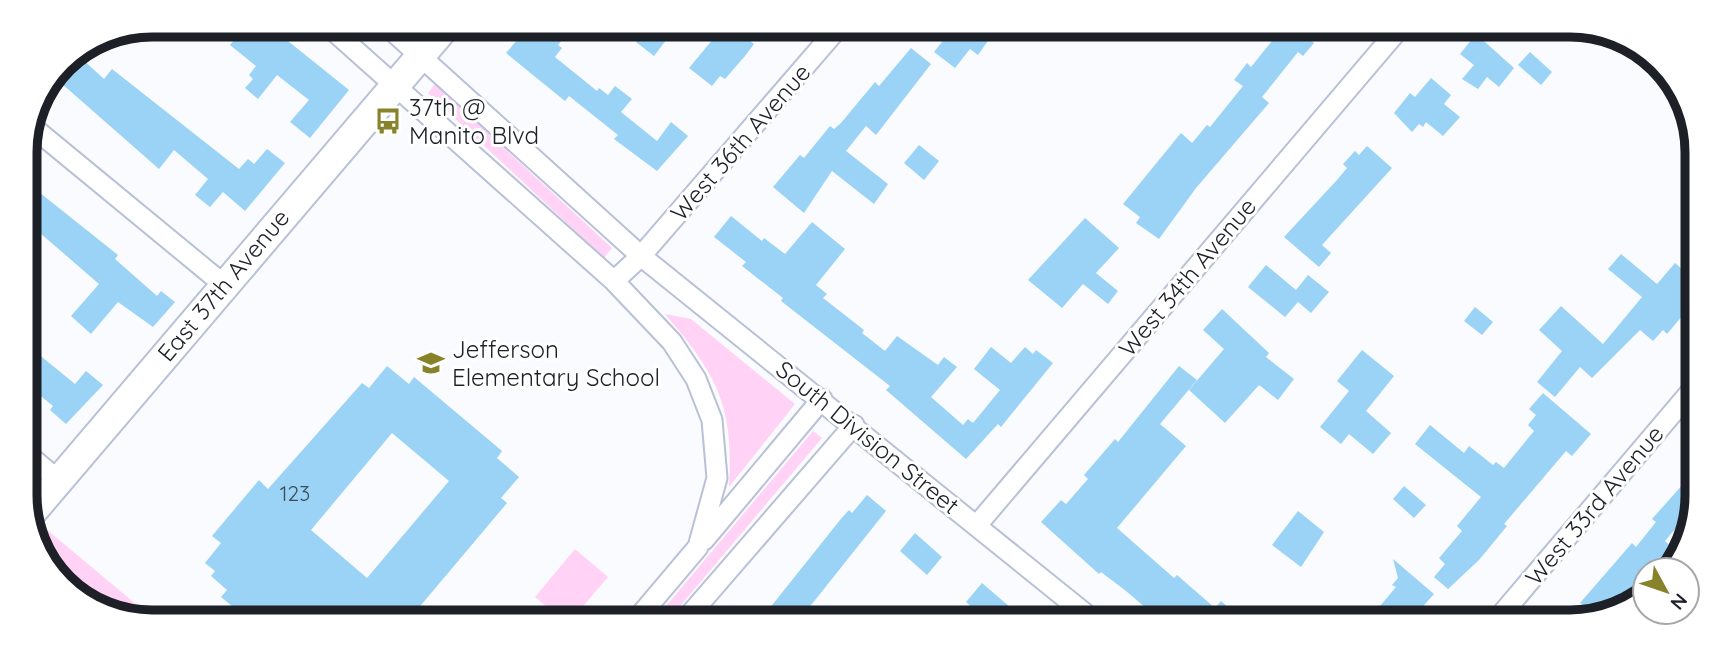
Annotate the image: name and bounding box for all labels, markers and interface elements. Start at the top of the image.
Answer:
street label: West 36th Avenue [664,57,816,227]
place label: 37th @ Manito Blvd [409,92,539,150]
bus stop icon: 37th @ Manito Blvd [373,106,403,136]
street label: West 34th Avenue [1112,192,1262,362]
street label: East 37th Avenue [151,203,295,367]
place label: Jefferson Elementary School [452,334,660,392]
school or university icon: Jefferson Elementary School [416,348,446,378]
street label: South Division Street [770,354,966,520]
street label: West 33rd Avenue [1518,419,1670,591]
house number: 123 [280,480,310,506]
north arrow [1631,556,1701,626]
text: N [1665,589,1693,615]

